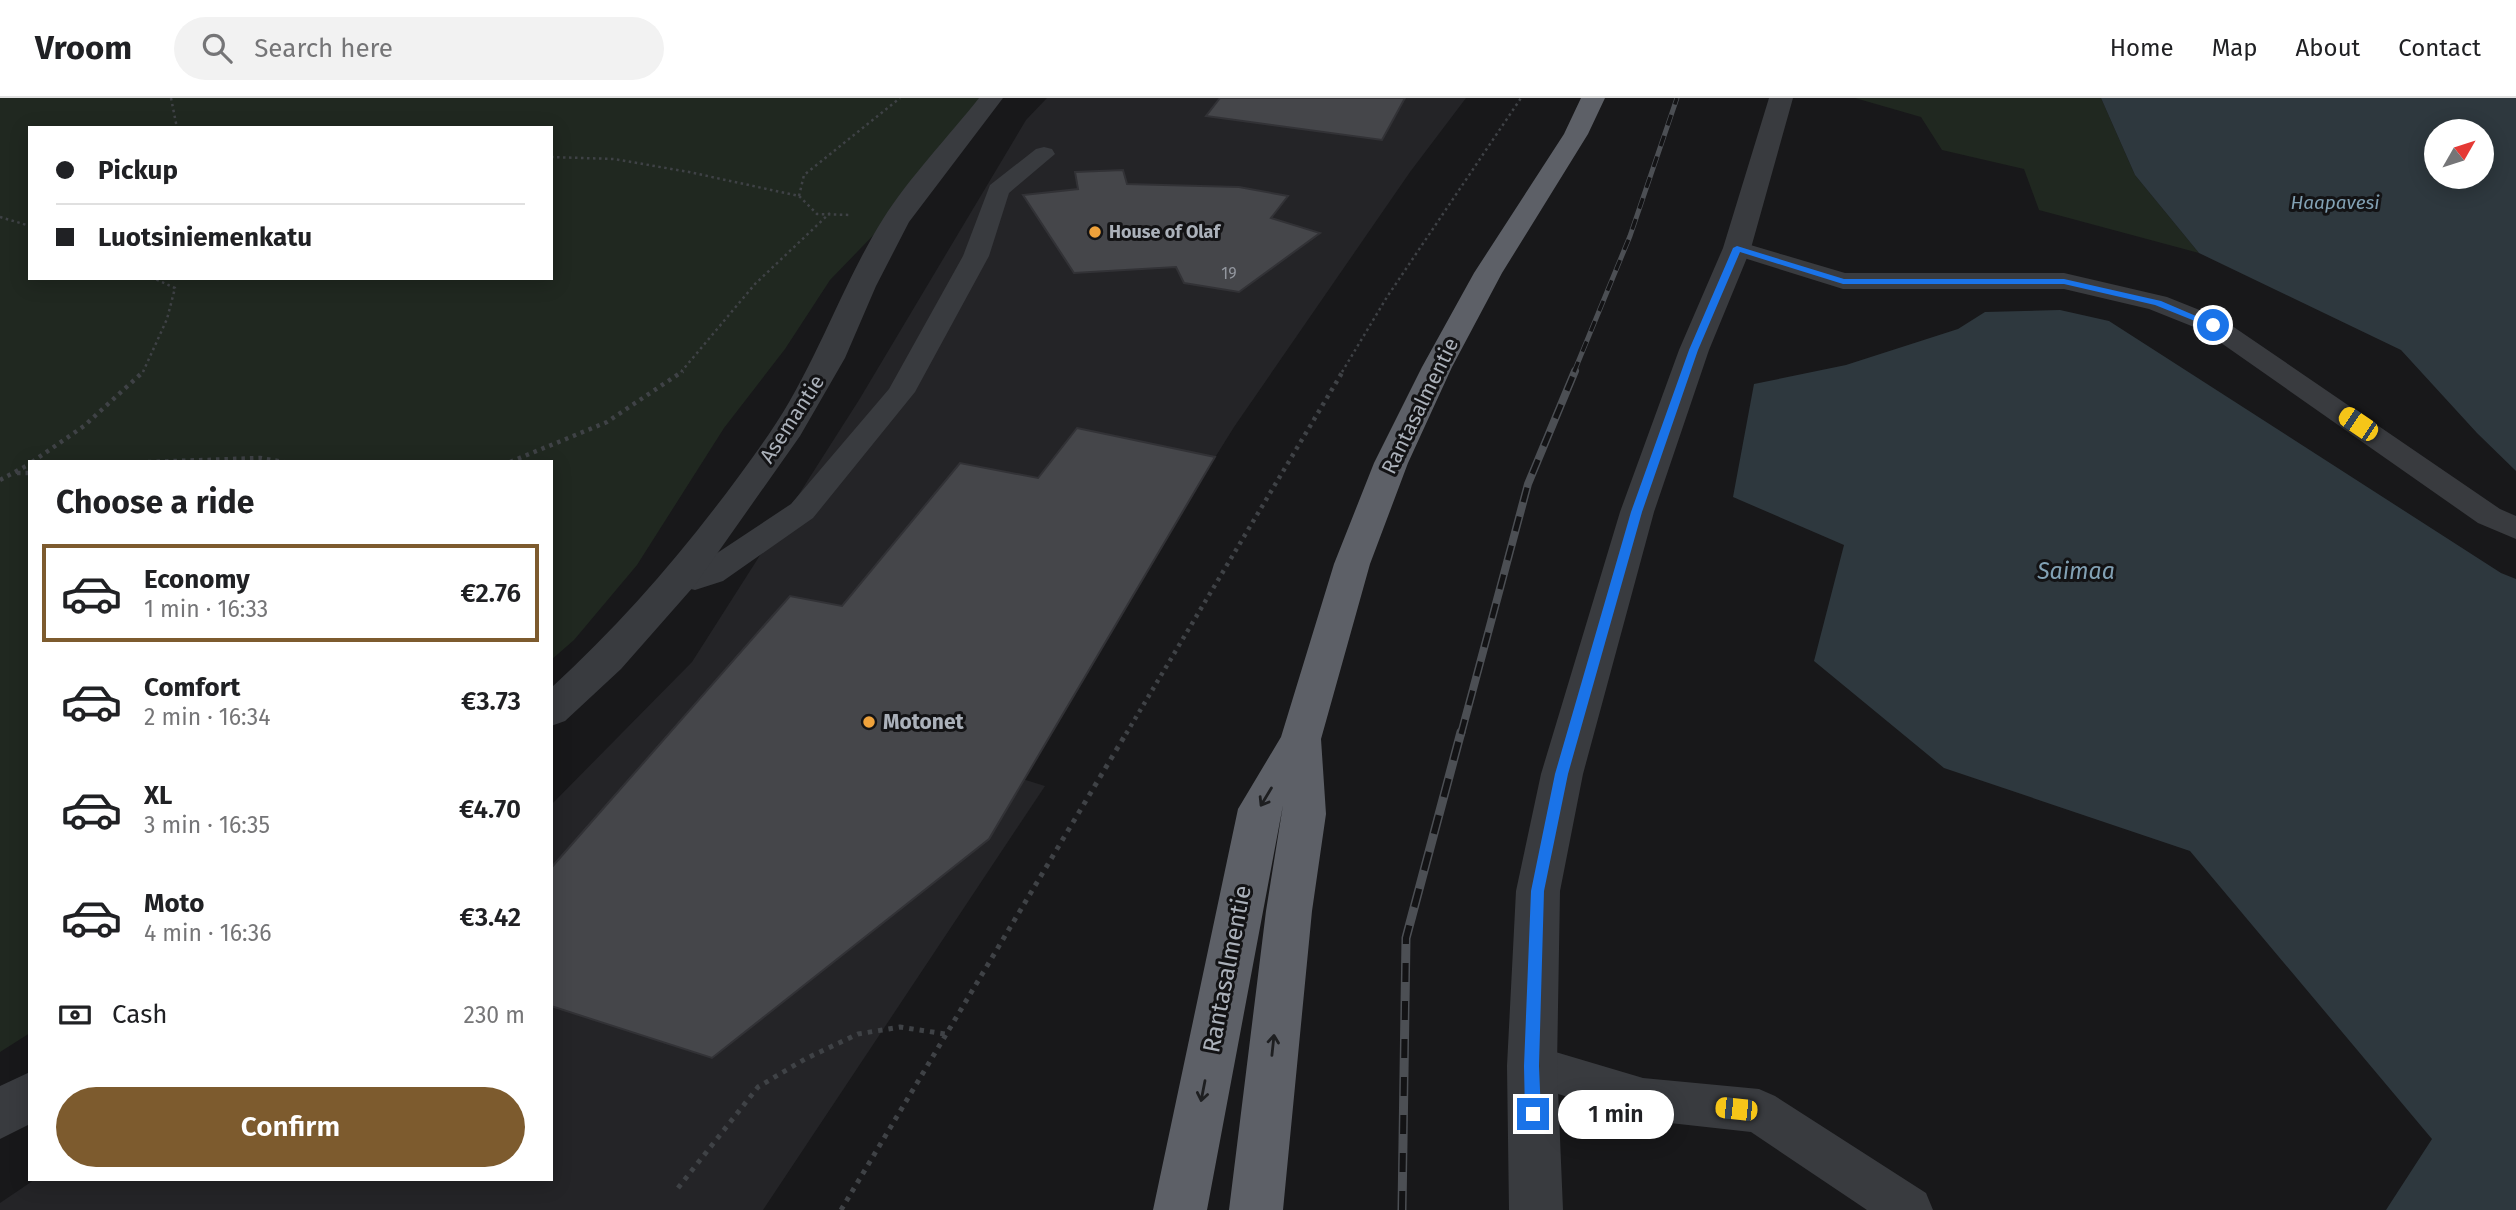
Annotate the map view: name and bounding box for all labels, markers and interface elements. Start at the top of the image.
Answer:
search box [174,17,664,80]
text: Vroom [35,28,132,68]
icon: search [198,29,236,67]
text: Search here [254,33,393,64]
text: Home [2110,34,2174,62]
text: Map [2212,34,2258,62]
text: About [2296,34,2360,62]
text: Contact [2398,34,2481,62]
north arrow [2424,119,2494,189]
map controls [2424,119,2494,189]
text: Pickup [98,155,178,186]
water label: Haapavesi [2290,191,2380,214]
place label: House of Olaf [1109,221,1221,243]
text: Luotsiniemenkatu [98,222,312,253]
marker: House of Olaf [1087,224,1103,240]
house number: 19 [1221,264,1237,283]
route start [2197,309,2229,341]
street label: Rantasalmentie [1376,334,1464,478]
street label: Asemantie [754,370,830,468]
car [2335,404,2382,444]
text: Choose a ride [56,483,254,521]
water label: Saimaa [2036,557,2115,585]
icon: car [60,562,123,625]
text: Economy [144,564,250,595]
text: €2.76 [460,578,521,609]
text: 1 min · 16:33 [144,595,268,623]
icon: car [60,670,123,733]
text: Comfort [144,672,240,703]
text: €3.73 [461,686,521,717]
text: 2 min · 16:34 [144,703,270,731]
place label: Motonet [883,709,964,735]
marker: Motonet [861,714,877,730]
icon: car [60,778,123,841]
text: XL [144,780,172,811]
one-way arrow [1259,787,1273,807]
text: €4.70 [459,794,521,825]
text: 3 min · 16:35 [144,811,270,839]
street label: Rantasalmentie [1197,883,1257,1055]
icon: car [60,886,123,949]
text: Moto [144,888,204,919]
text: €3.42 [459,902,521,933]
text: 4 min · 16:36 [144,919,271,947]
icon: cash [56,996,94,1034]
text: Cash [112,999,168,1030]
text: 230 m [464,1001,525,1029]
one-way arrow [1267,1034,1280,1056]
one-way arrow [1195,1079,1209,1102]
button: Confirm [56,1087,525,1167]
callout: 1 min [1558,1090,1673,1138]
car [1715,1096,1758,1122]
route end [1517,1098,1549,1130]
text: 1 min [1588,1100,1644,1128]

